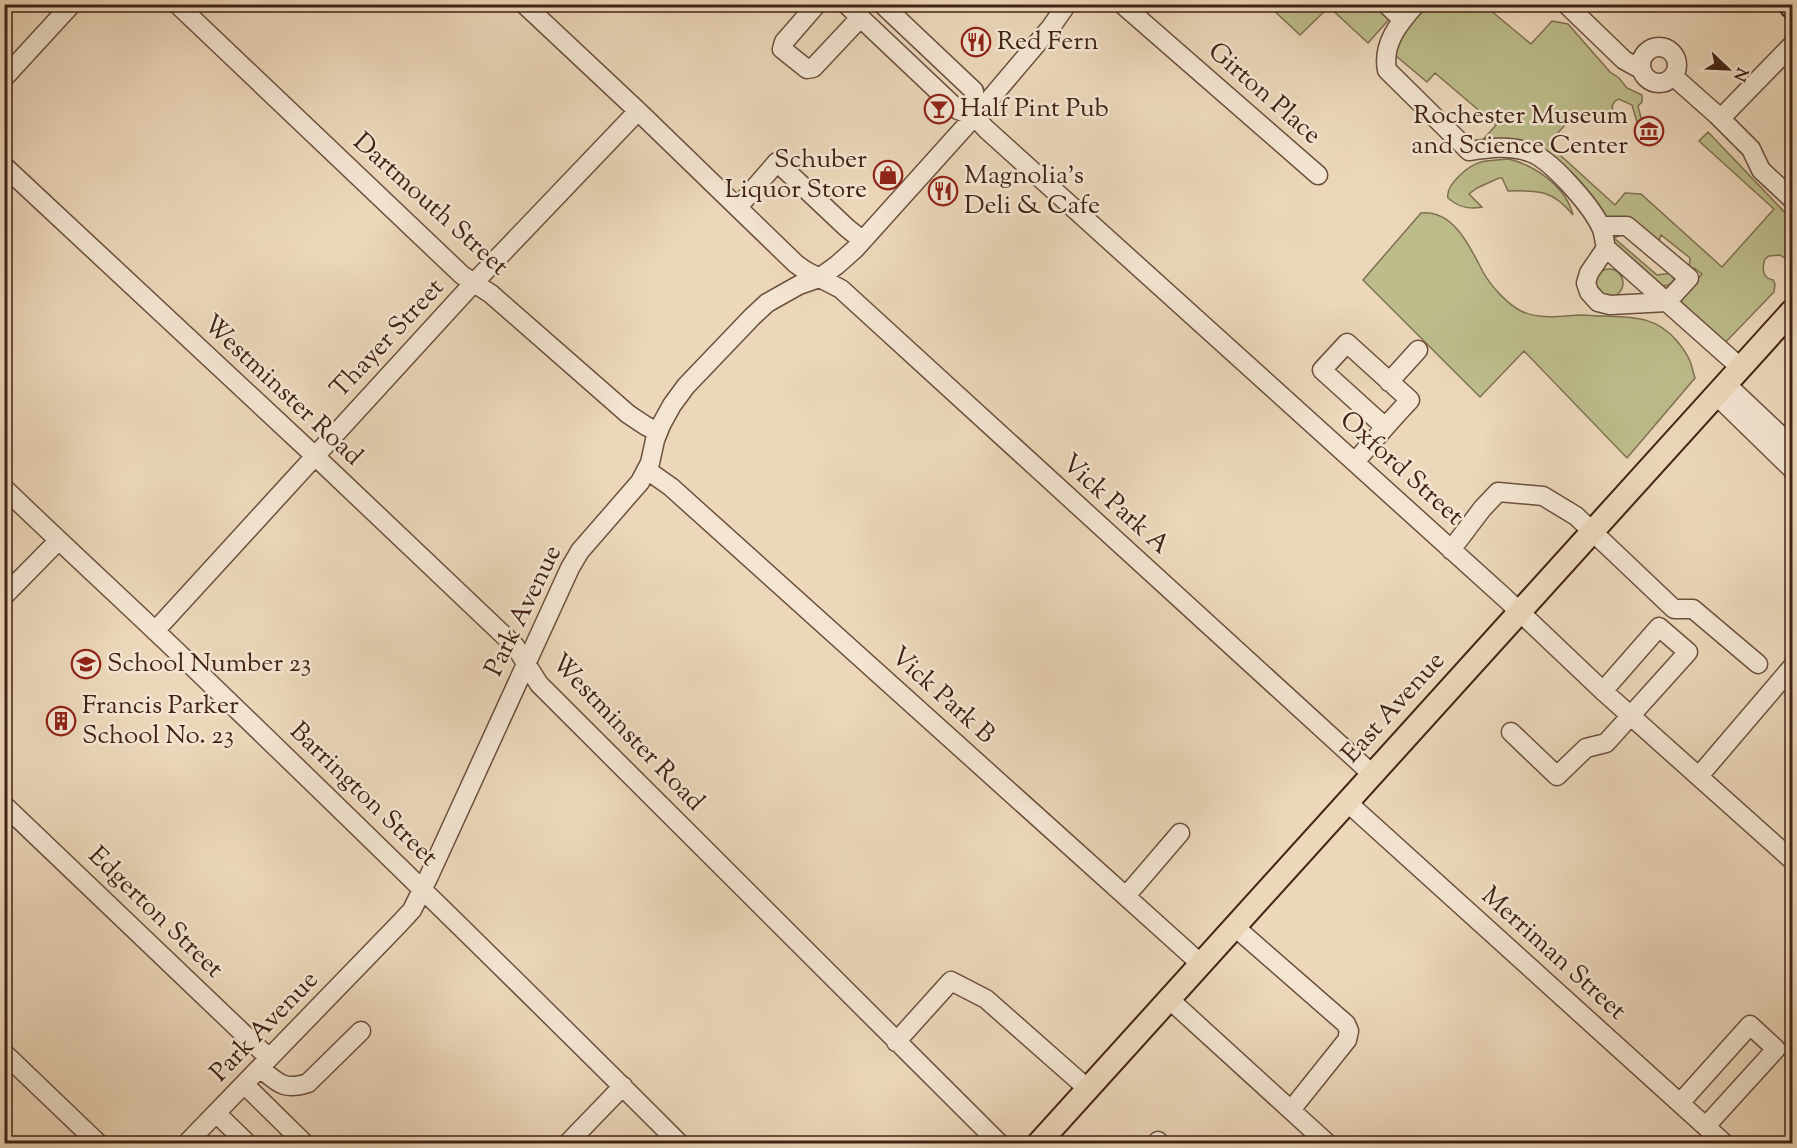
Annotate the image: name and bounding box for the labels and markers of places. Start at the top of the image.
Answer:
place label: Red Fern [997,24,1099,61]
restaurant icon: Red Fern [960,26,992,58]
place label: Half Pint Pub [960,91,1109,128]
bar icon: Half Pint Pub [923,93,955,125]
place label: Rochester Museum and Science Center [1411,98,1628,165]
museum icon: Rochester Museum and Science Center [1633,115,1665,147]
place label: Schuber Liquor Store [725,142,867,209]
place label: Magnolia's Deli & Cafe [964,158,1100,225]
shop icon: Schuber Liquor Store [872,159,904,191]
restaurant icon: Magnolia's Deli & Cafe [927,175,959,207]
place label: School Number 23 [107,646,311,683]
school or university icon: School Number 23 [70,648,102,680]
place label: Francis Parker School No. 23 [82,688,239,755]
building icon: Francis Parker School No. 23 [45,705,77,737]

